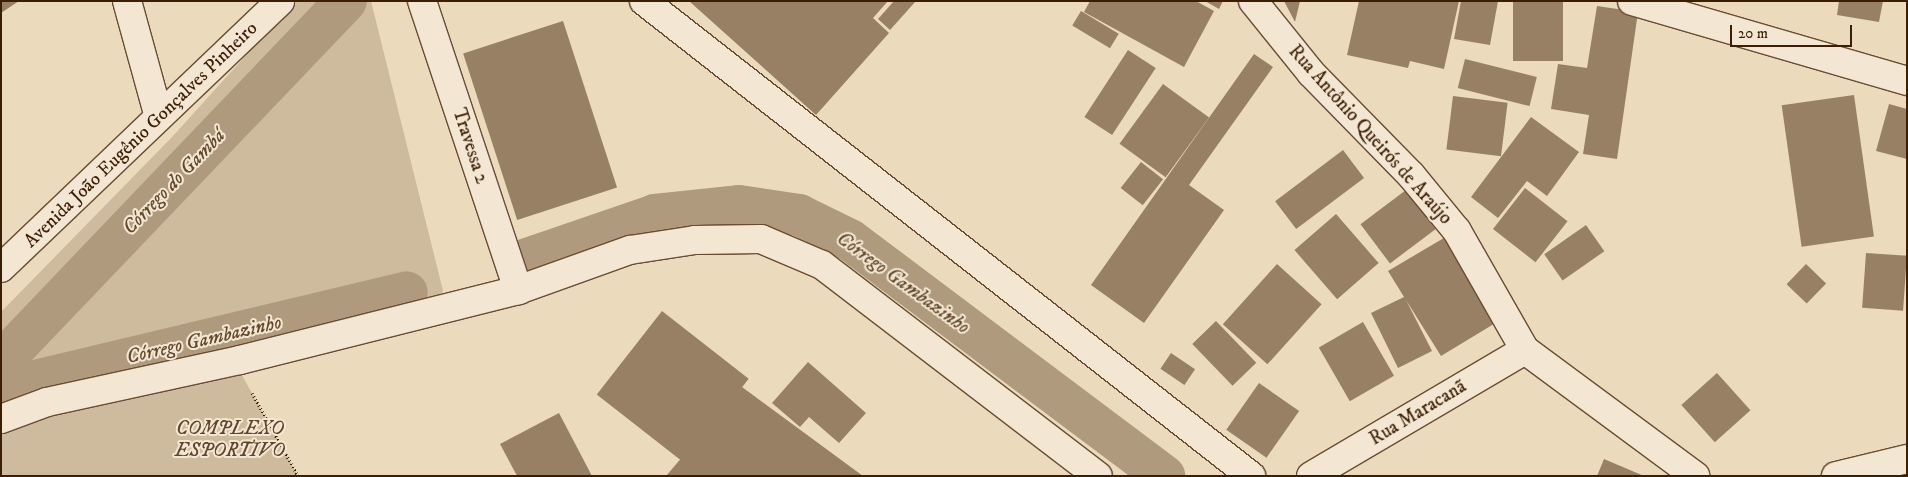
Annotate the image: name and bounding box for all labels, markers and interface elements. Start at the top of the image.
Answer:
scale bar [1733,15,1856,47]
street label: Avenida João Eugênio Gonçalves Pinheiro [20,17,262,253]
text: 20 m [1738,24,1768,43]
street label: Rua Antônio Queirós de Araújo [1283,41,1457,229]
street label: Travessa 2 [447,105,493,187]
water label: Córrego do Gambá [118,124,230,240]
water label: Córrego Gambazinho [832,227,974,339]
water label: Córrego Gambazinho [124,310,284,370]
street label: Rua Maracanã [1366,375,1470,451]
park label: COMPLEXO ESPORTIVO [175,418,285,462]

